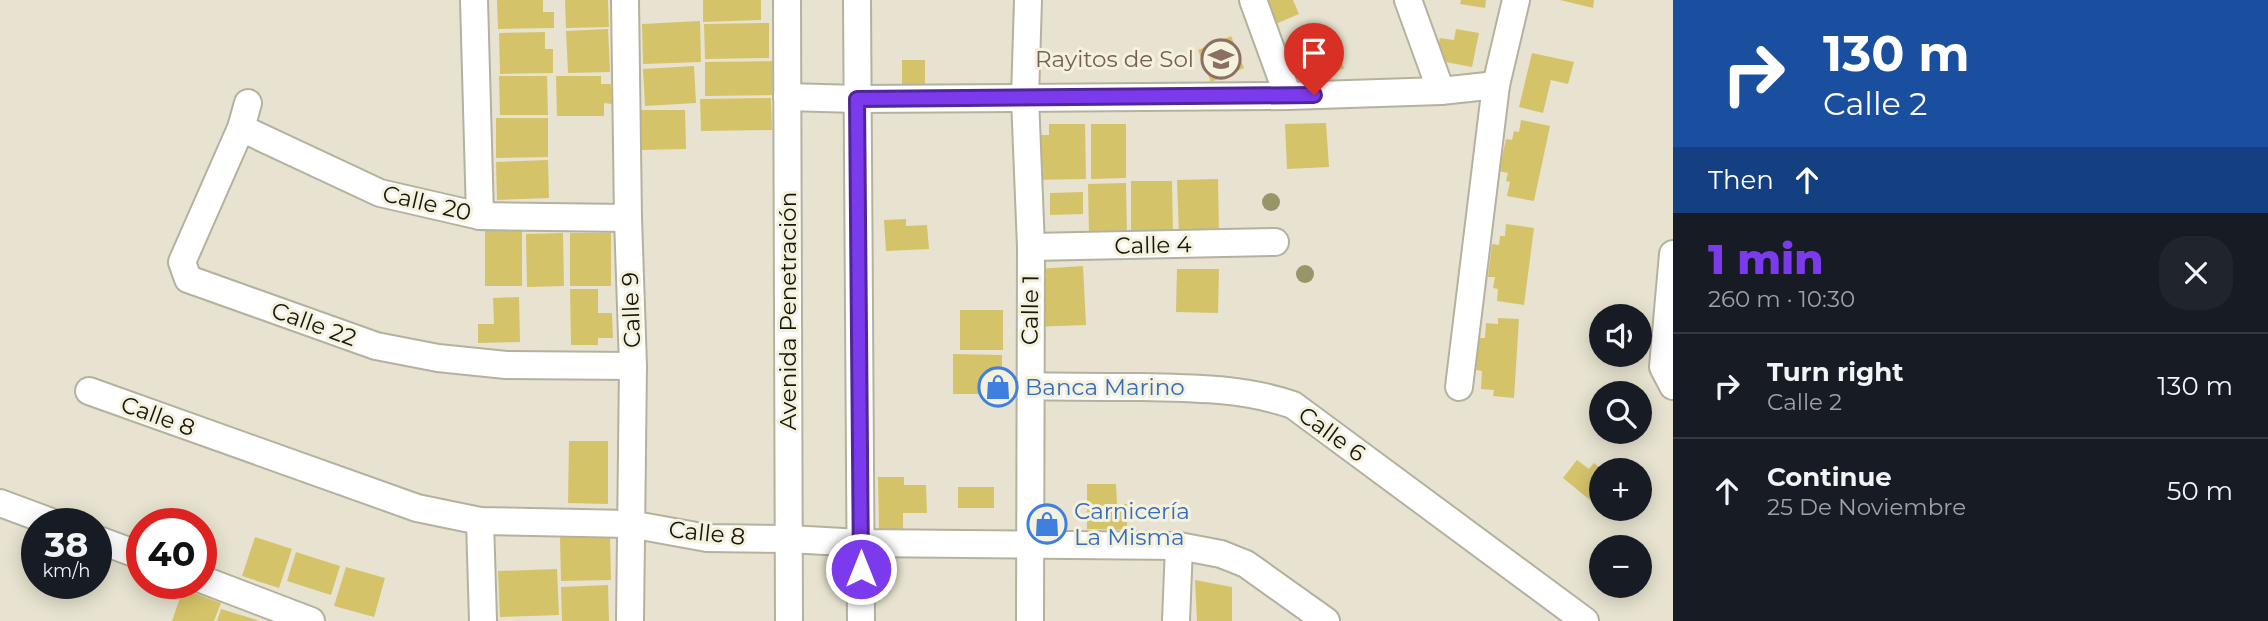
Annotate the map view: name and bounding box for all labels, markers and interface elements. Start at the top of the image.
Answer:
pin [1284,23,1344,95]
text: 130 m [1823,24,1970,83]
icon: right [1708,28,1799,119]
icon: arrive [1295,34,1333,72]
school or university icon: Rayitos de Sol [1200,38,1242,80]
place label: Rayitos de Sol [1035,45,1194,73]
text: Calle 2 [1823,84,1927,123]
icon: ahead [1788,161,1826,199]
text: Then [1708,164,1774,196]
street label: Calle 20 [380,179,474,227]
street label: Avenida Penetración [774,192,802,430]
street label: Calle 4 [1114,230,1192,260]
text: 1 min [1708,233,1824,285]
button: close [2159,236,2233,310]
street label: Calle 9 [616,272,646,348]
street label: Calle 1 [1015,275,1045,345]
text: 260 m · 10:30 [1708,285,1855,313]
street label: Calle 22 [268,296,360,352]
map controls [1589,304,1652,598]
button: sound [1589,304,1652,367]
text: Turn right [1767,356,1903,388]
shop icon: Banca Marino [977,366,1019,408]
icon: right [1708,367,1746,405]
text: 130 m [2157,370,2233,402]
place label: Banca Marino [1025,373,1185,401]
button: search [1589,381,1652,444]
text: Calle 2 [1767,388,1842,416]
street label: Calle 8 [117,390,199,442]
street label: Calle 6 [1293,400,1371,468]
button: + [1589,458,1652,521]
text: Continue [1767,461,1892,493]
icon: ahead [1708,472,1746,510]
text: 50 m [2167,475,2233,507]
text: 25 De Noviembre [1767,493,1966,521]
place label: Carnicería La Misma [1074,497,1190,551]
shop icon: Carnicería La Misma [1026,503,1068,545]
speed limit sign: 40 [126,508,217,599]
street label: Calle 8 [667,515,747,551]
text: 38 [45,523,88,566]
position arrow [824,532,898,606]
button: − [1589,535,1652,598]
text: km/h [42,560,91,582]

